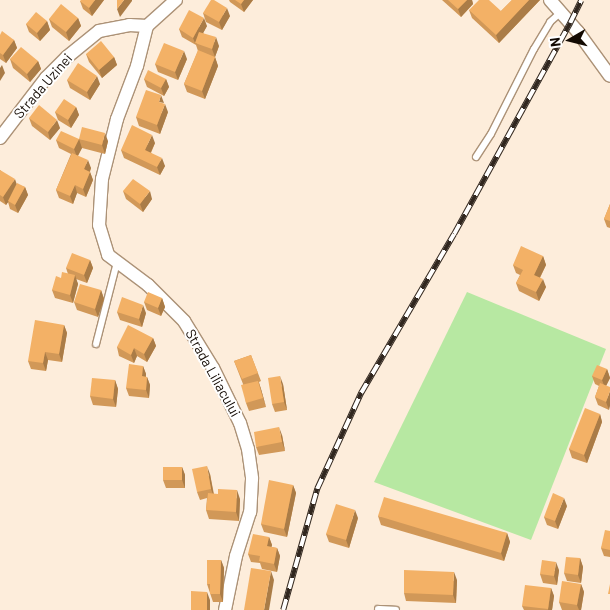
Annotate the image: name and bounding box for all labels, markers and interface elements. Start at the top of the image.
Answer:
north arrow [545,15,595,65]
text: N [546,36,564,48]
street label: Strada Uzinei [10,50,76,122]
street label: Strada Liliacului [182,326,244,420]

